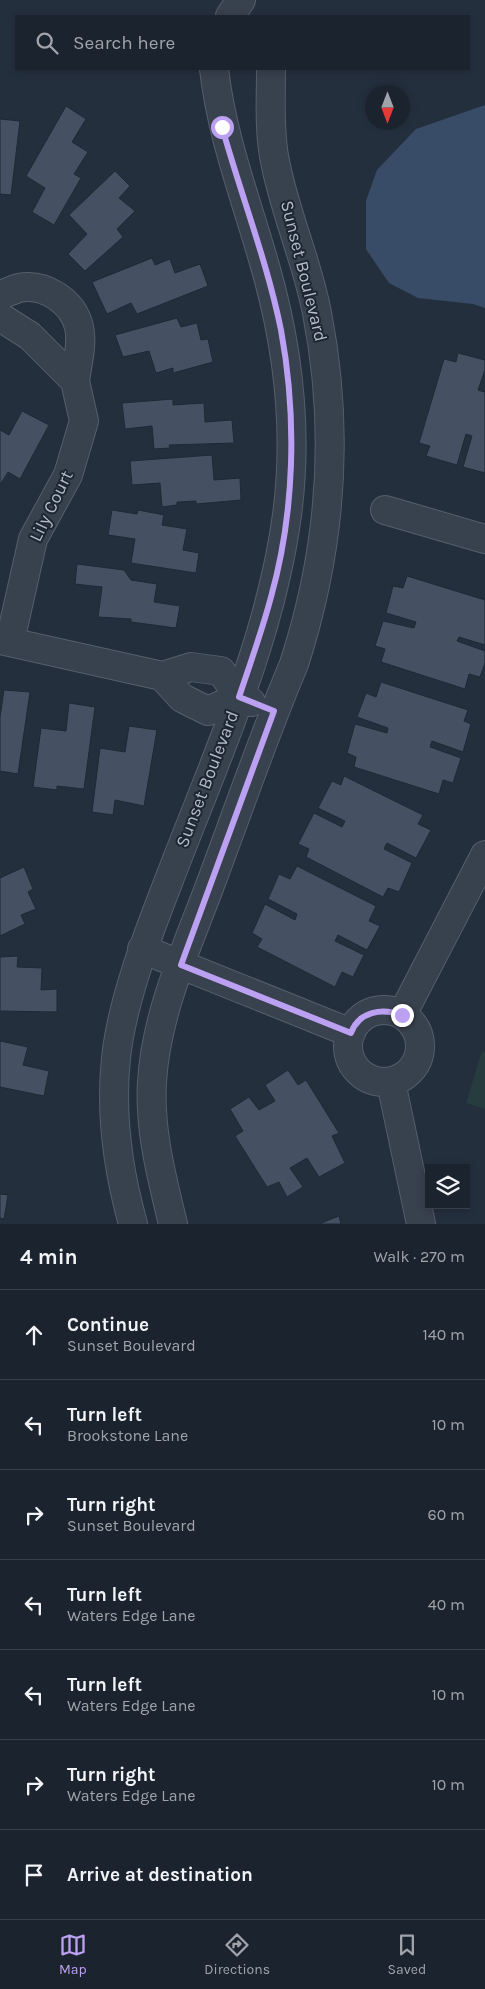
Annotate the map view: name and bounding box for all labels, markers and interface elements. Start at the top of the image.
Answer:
search box [15,15,470,70]
icon: search [33,29,61,57]
text: Search here [73,32,175,54]
north arrow [365,85,410,130]
route start [211,116,234,139]
street label: Sunset Boulevard [276,198,332,344]
street label: Lily Court [24,467,78,545]
street label: Sunset Boulevard [171,707,243,851]
route end [391,1004,414,1027]
map controls [425,1164,470,1209]
button: layers [425,1164,470,1209]
text: 4 min [20,1245,78,1269]
text: Walk · 270 m [373,1247,465,1266]
text: Continue [67,1314,149,1336]
icon: ahead [20,1321,48,1349]
text: 140 m [423,1325,465,1344]
text: Sunset Boulevard [67,1336,196,1355]
text: Turn left [67,1404,142,1426]
icon: left [20,1411,48,1439]
text: 10 m [431,1415,465,1434]
text: Brookstone Lane [67,1426,188,1445]
text: Turn right [67,1494,156,1516]
icon: right [20,1501,48,1529]
text: 60 m [428,1505,465,1524]
text: Sunset Boulevard [67,1516,196,1535]
text: Turn left [67,1584,142,1606]
icon: left [20,1591,48,1619]
text: 40 m [428,1595,465,1614]
text: Waters Edge Lane [67,1606,196,1625]
text: Turn left [67,1674,142,1696]
icon: left [20,1681,48,1709]
text: 10 m [431,1685,465,1704]
text: Waters Edge Lane [67,1696,196,1715]
text: Turn right [67,1764,156,1786]
icon: right [20,1771,48,1799]
text: 10 m [431,1775,465,1794]
text: Waters Edge Lane [67,1786,196,1805]
icon: arrive [20,1861,48,1889]
text: Arrive at destination [67,1864,253,1886]
tab: Map [59,1931,87,1978]
tab: Directions [204,1931,270,1978]
tab: Saved [388,1931,426,1978]

